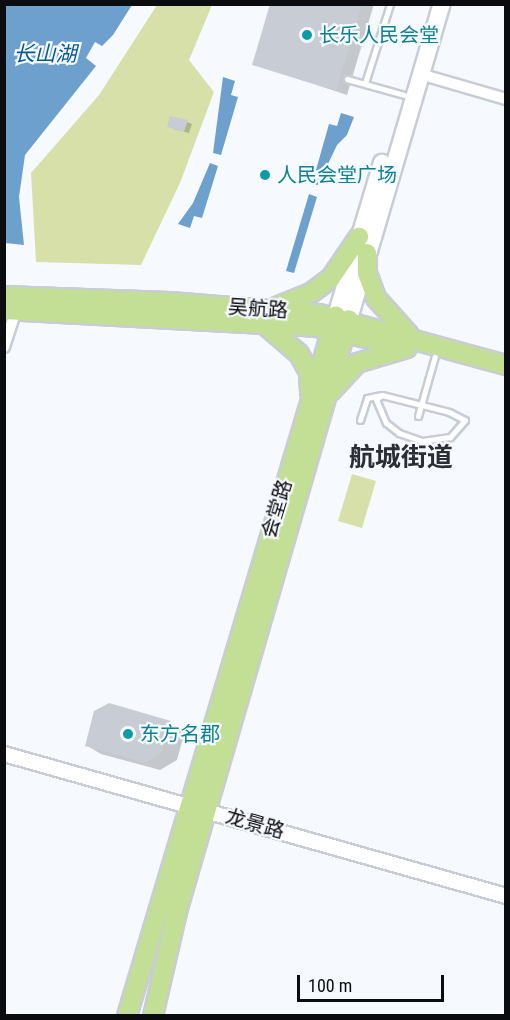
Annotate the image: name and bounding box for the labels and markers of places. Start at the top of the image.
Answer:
place label: 长乐人民会堂 [319,23,439,47]
marker: 长乐人民会堂 [300,28,314,42]
place label: 人民会堂广场 [277,163,397,187]
marker: 人民会堂广场 [258,168,272,182]
place label: 东方名郡 [140,722,220,746]
marker: 东方名郡 [121,727,135,741]

